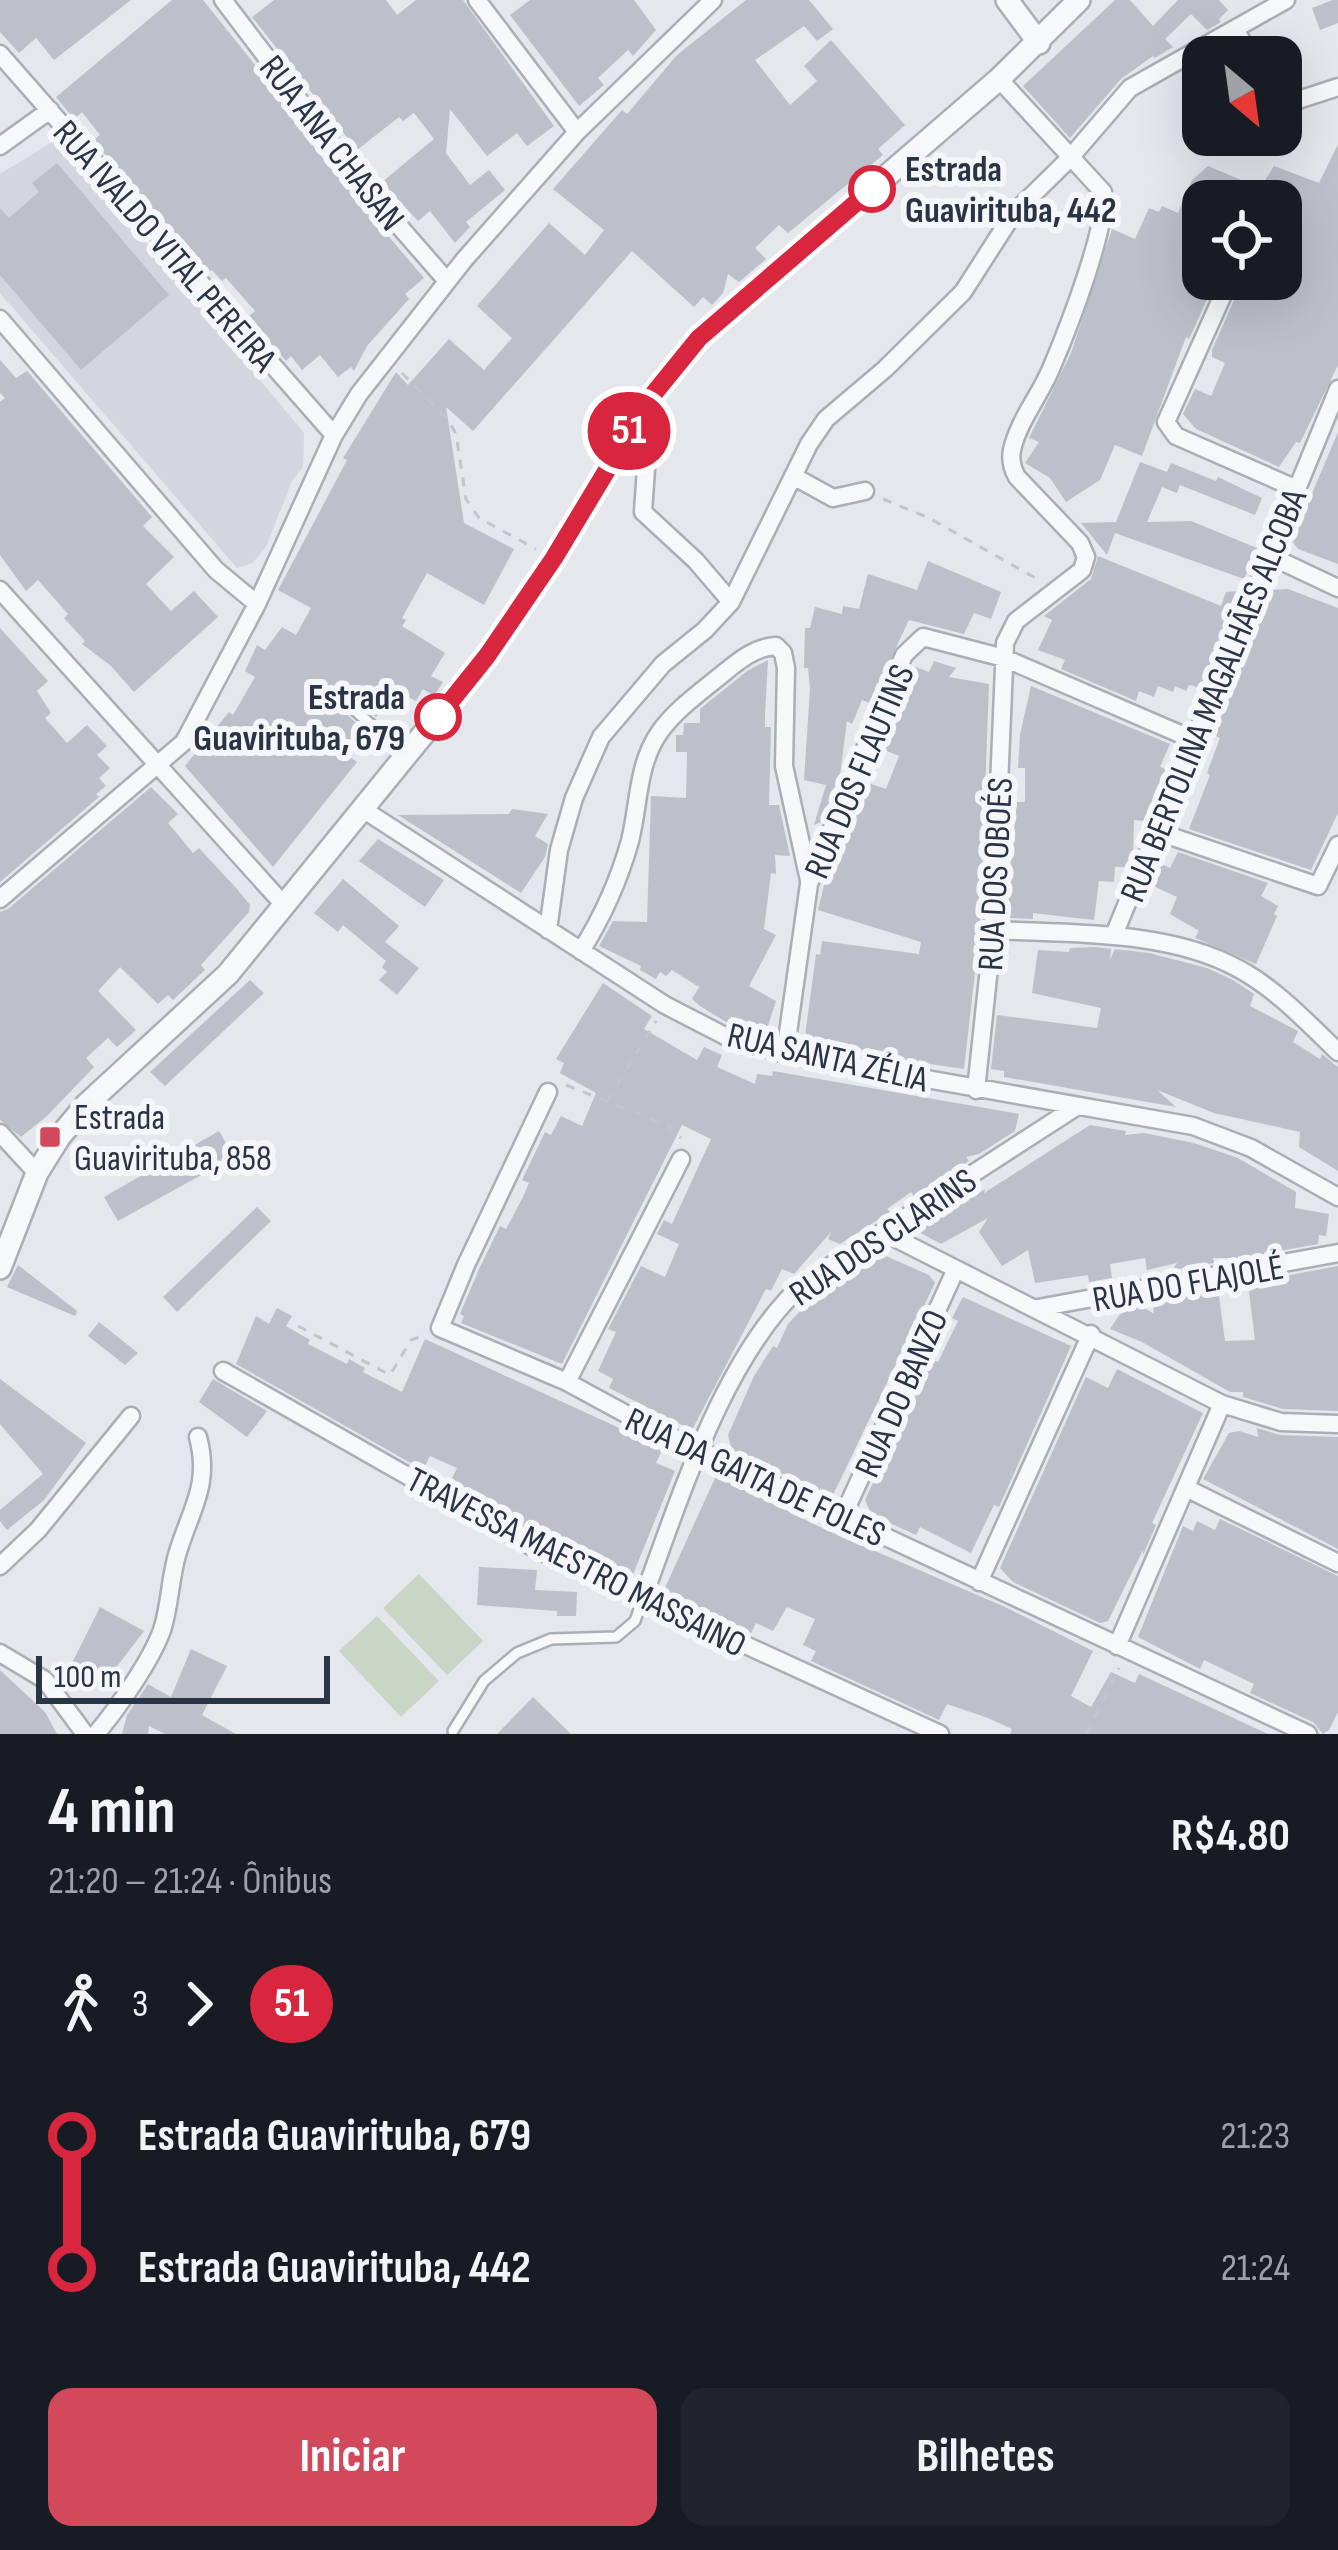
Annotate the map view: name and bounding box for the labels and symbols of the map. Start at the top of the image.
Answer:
north arrow [1182,36,1302,156]
street label: RUA ANA CHASAN [249,47,413,240]
street label: RUA IVALDO VITAL PEREIRA [43,112,285,382]
place label: Estrada Guavirituba, 442 [905,149,1116,233]
marker: Estrada Guavirituba, 442 [850,167,894,211]
line badge: 51 [575,392,683,470]
street label: RUA BERTOLINA MAGALHÃES ALCOBA [1112,483,1317,909]
street label: RUA DOS FLAUTINS [796,659,925,885]
place label: Estrada Guavirituba, 679 [193,677,405,761]
marker: Estrada Guavirituba, 679 [416,695,460,739]
street label: RUA DOS OBOÉS [970,776,1023,972]
street label: RUA SANTA ZÉLIA [723,1015,932,1102]
place label: Estrada Guavirituba, 858 [74,1097,272,1181]
marker: Estrada Guavirituba, 858 [37,1124,63,1150]
street label: RUA DOS CLARINS [782,1160,985,1316]
street label: RUA DO FLAJOLÉ [1090,1247,1287,1322]
street label: RUA DO BANZO [846,1304,958,1484]
street label: RUA DA GAITA DE FOLES [618,1399,892,1557]
street label: TRAVESSA MAESTRO MASSAINO [399,1459,753,1667]
scale bar [36,1650,330,1703]

